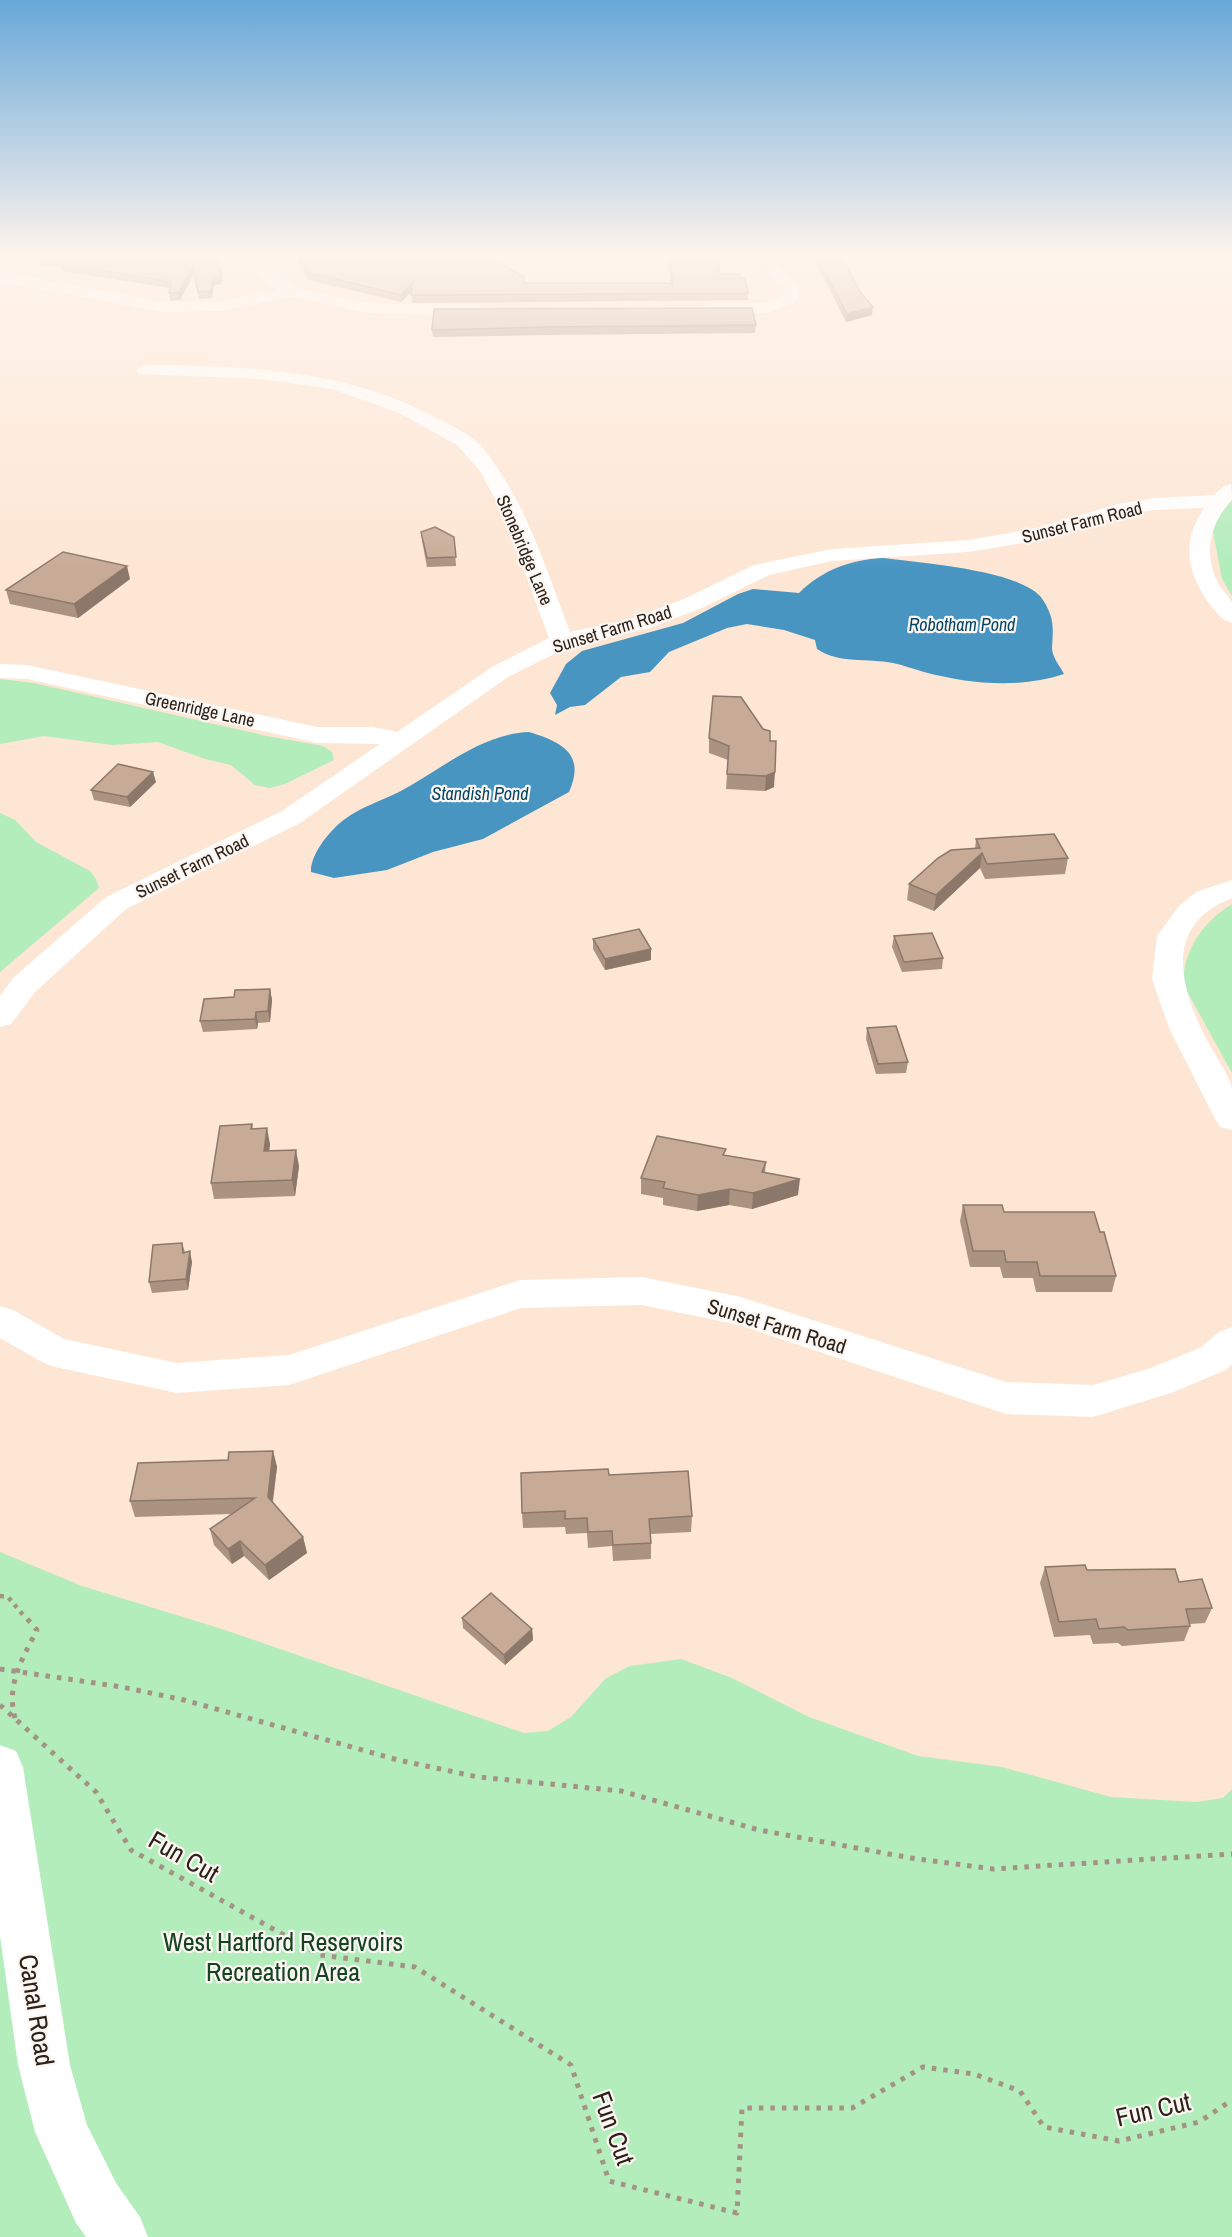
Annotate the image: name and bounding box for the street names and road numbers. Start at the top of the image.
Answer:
street label: Stonebridge Lane [491,491,559,609]
street label: Sunset Farm Road [1019,495,1145,549]
street label: Sunset Farm Road [549,599,675,659]
street label: Greenridge Lane [143,685,257,733]
street label: Sunset Farm Road [131,828,253,904]
street label: Sunset Farm Road [704,1291,850,1361]
street label: Fun Cut [142,1822,226,1890]
street label: Canal Road [11,1952,63,2068]
street label: Fun Cut [1112,2083,1194,2135]
street label: Fun Cut [585,2086,643,2170]

